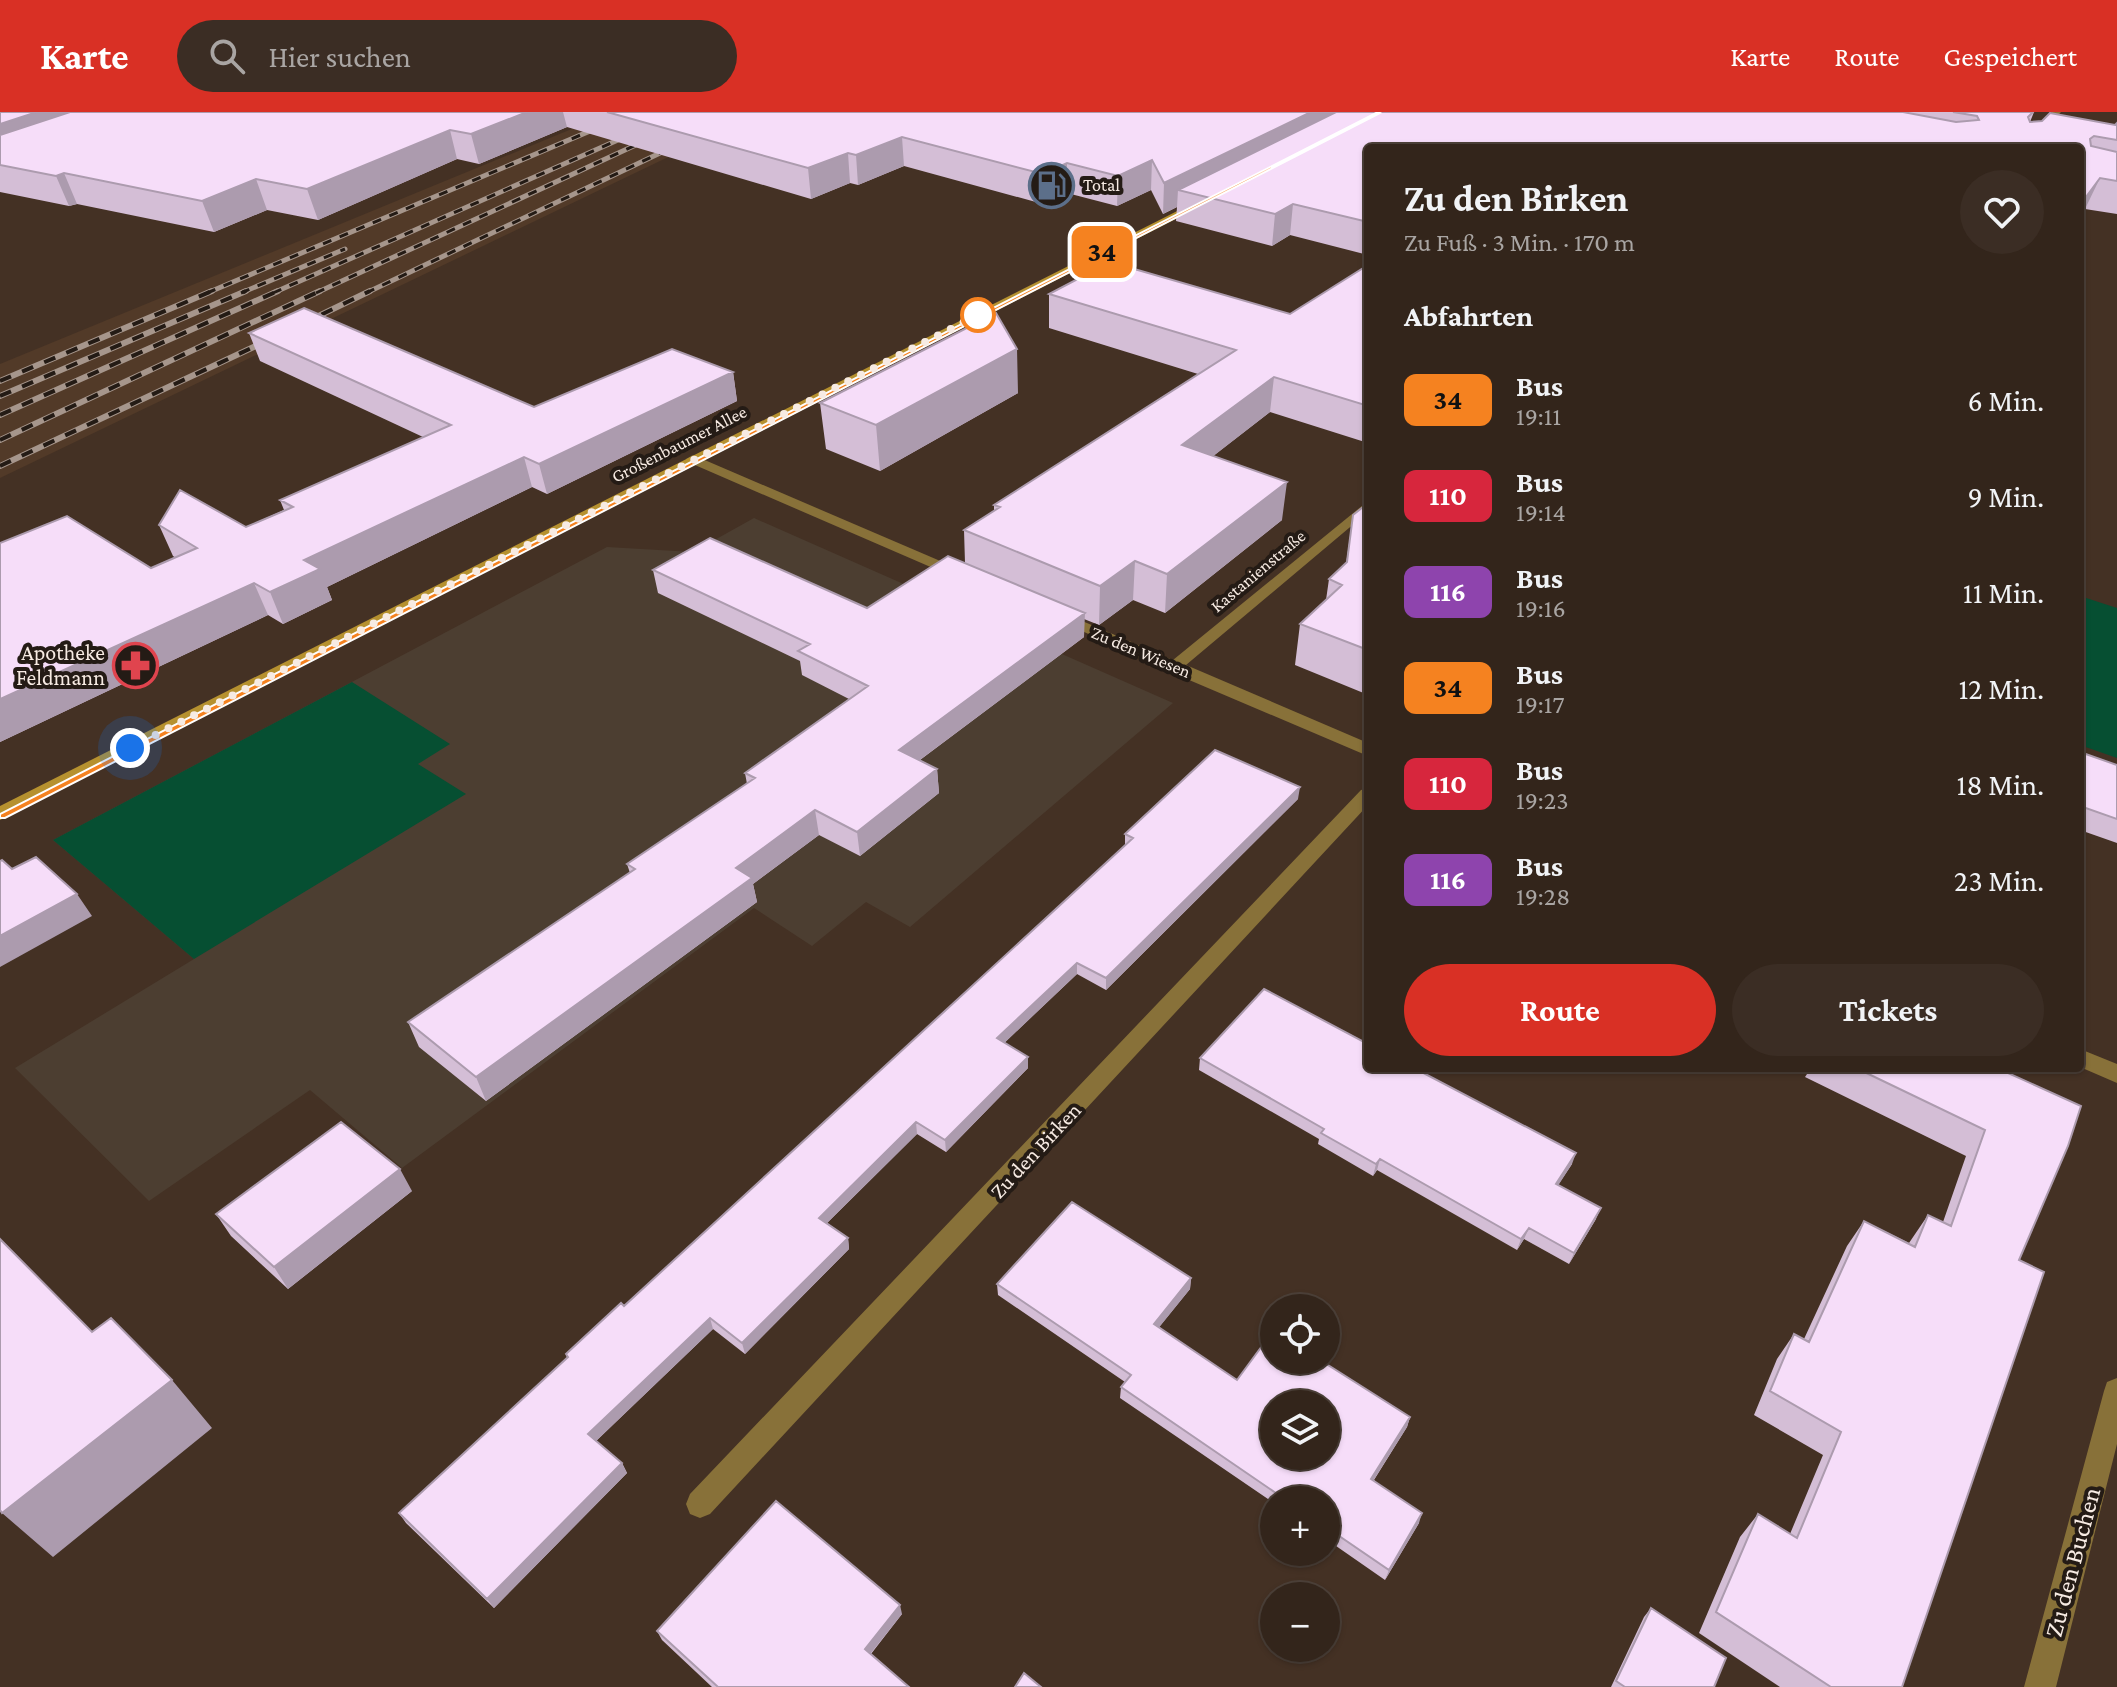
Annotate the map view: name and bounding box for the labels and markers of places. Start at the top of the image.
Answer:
fuel station icon: Total [1028,161,1076,209]
place label: Total [1083,175,1120,195]
unlabelled marker [961,298,995,332]
place label: Apotheke Feldmann [16,640,105,690]
pharmacy icon: Apotheke Feldmann [112,641,160,689]

